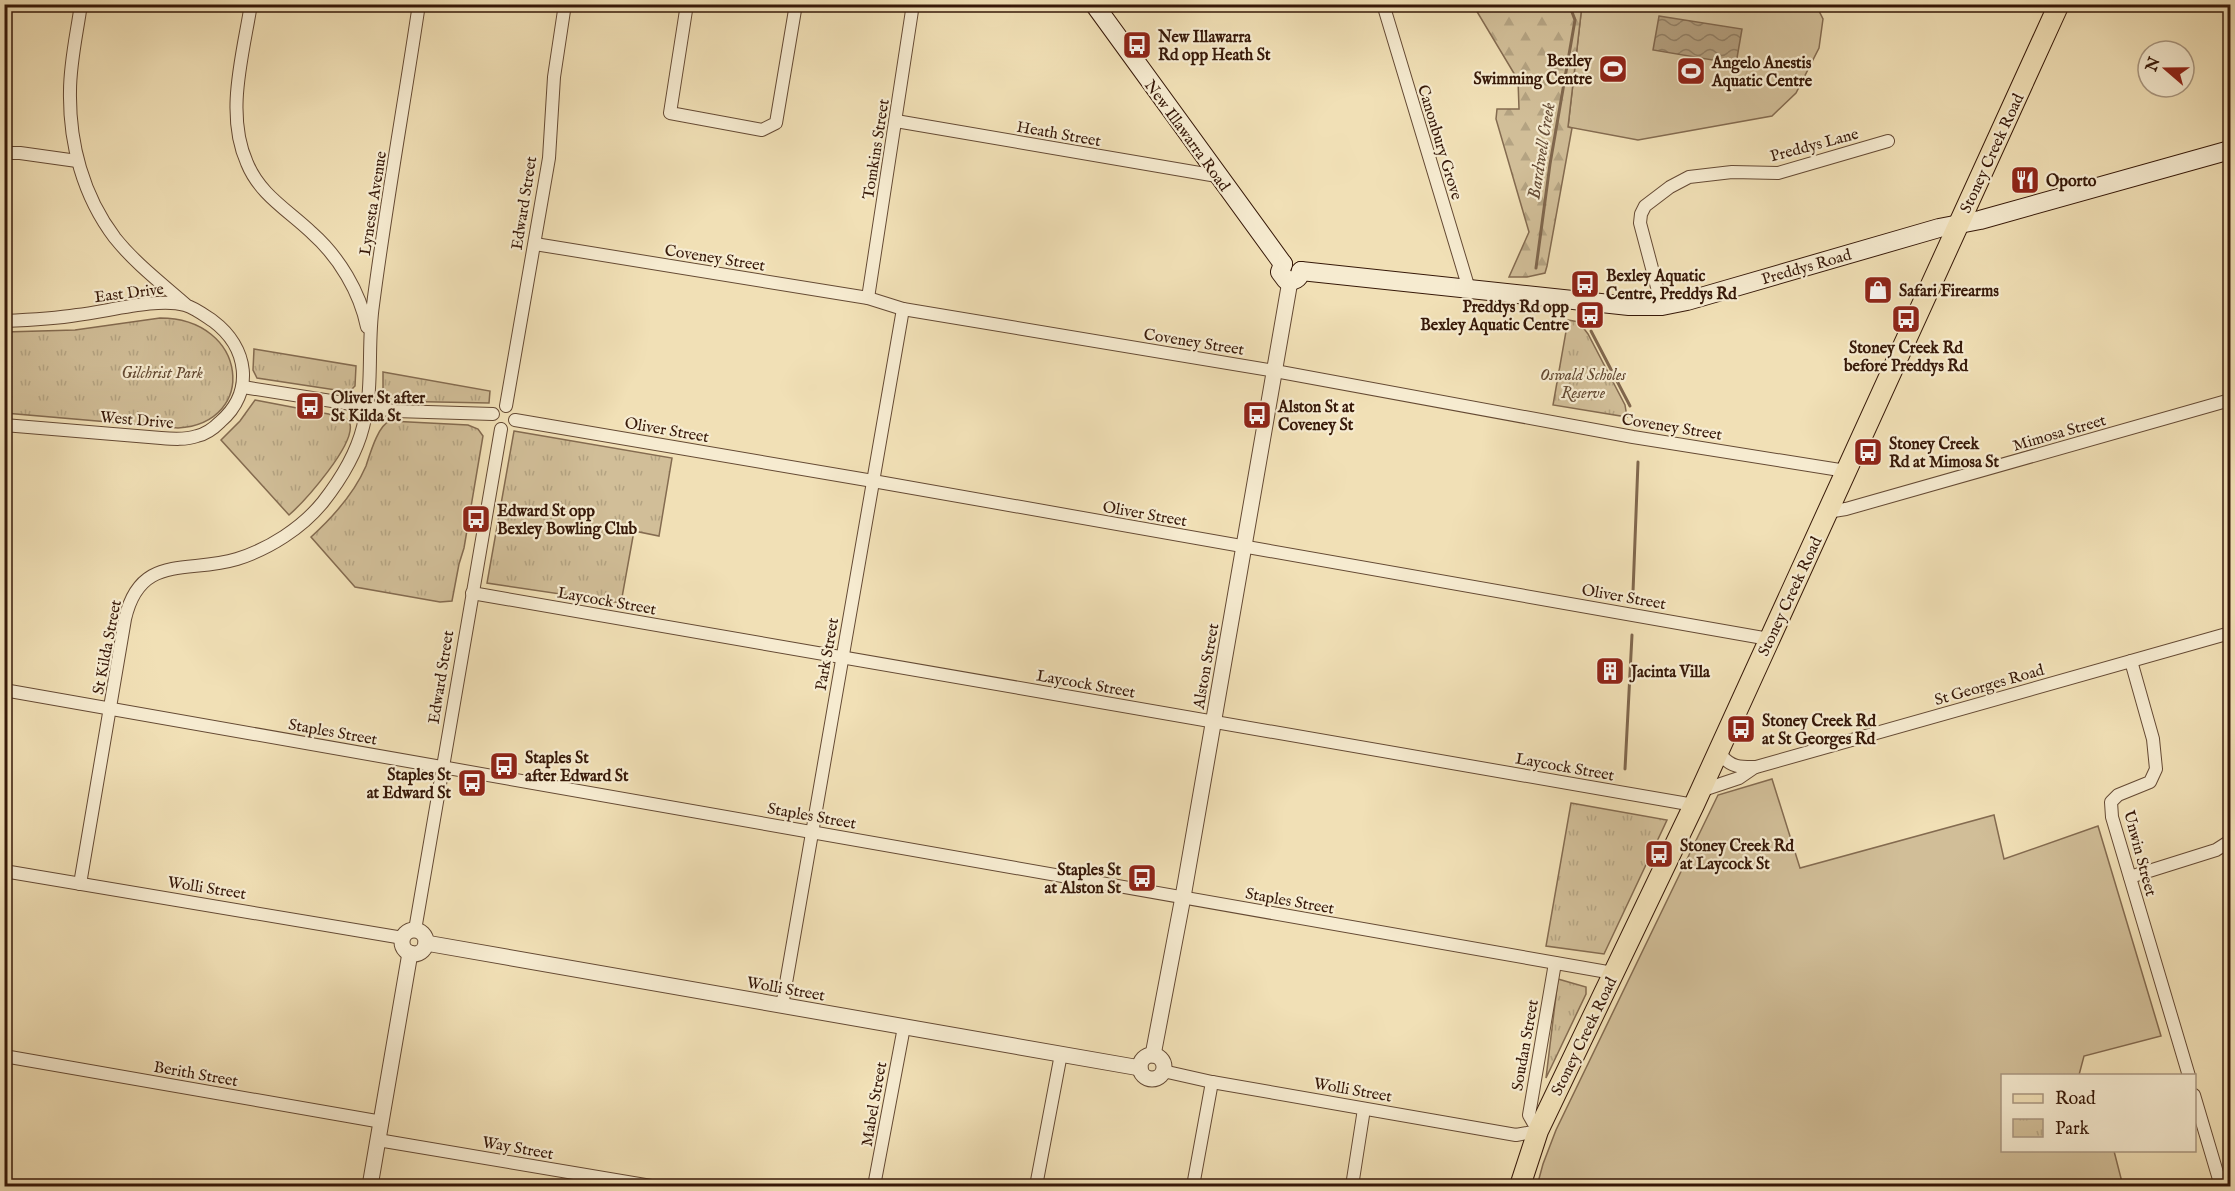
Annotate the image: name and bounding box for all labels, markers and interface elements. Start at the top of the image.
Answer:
place label: New Illawarra Rd opp Heath St [1157,28,1271,66]
bus stop icon: New Illawarra Rd opp Heath St [1121,29,1153,61]
north arrow [2136,39,2196,99]
place label: Bexley Swimming Centre [1474,52,1593,90]
sports icon: Bexley Swimming Centre [1597,53,1629,85]
place label: Angelo Anestis Aquatic Centre [1711,54,1813,92]
text: N [2142,54,2166,75]
sports icon: Angelo Anestis Aquatic Centre [1675,55,1707,87]
street label: New Illawarra Road [1139,77,1234,196]
street label: Canonbury Grove [1412,83,1466,203]
street label: Stoney Creek Road [1956,90,2029,217]
street label: Tomkins Street [859,97,895,201]
water label: Bardwell Creek [1523,101,1561,201]
street label: Heath Street [1015,118,1103,152]
street label: Preddys Lane [1768,125,1861,167]
street label: Lynesta Avenue [356,150,392,257]
street label: Edward Street [508,155,542,252]
restaurant icon: Oporto [2009,164,2041,196]
place label: Oporto [2046,172,2097,192]
street label: Coveney Street [663,241,767,277]
street label: Preddys Road [1759,245,1854,290]
place label: Bexley Aquatic Centre, Preddys Rd [1606,267,1737,305]
bus stop icon: Bexley Aquatic Centre, Preddys Rd [1569,268,1601,300]
shop icon: Safari Firearms [1862,274,1894,306]
street label: East Drive [93,280,165,308]
place label: Safari Firearms [1899,282,1999,302]
place label: Preddys Rd opp Bexley Aquatic Centre [1420,298,1570,336]
bus stop icon: Preddys Rd opp Bexley Aquatic Centre [1574,299,1606,331]
bus stop icon: Stoney Creek Rd before Preddys Rd [1890,303,1922,335]
street label: Coveney Street [1142,325,1246,361]
place label: Stoney Creek Rd before Preddys Rd [1843,339,1968,377]
park label: Gilchrist Park [121,364,203,384]
park label: Oswald Scholes Reserve [1540,366,1626,404]
place label: Oliver St after St Kilda St [331,389,425,427]
bus stop icon: Oliver St after St Kilda St [294,390,326,422]
place label: Alston St at Coveney St [1277,398,1355,436]
bus stop icon: Alston St at Coveney St [1241,399,1273,431]
street label: West Drive [99,408,174,434]
street label: Coveney Street [1620,410,1724,446]
street label: Mimosa Street [2011,411,2109,457]
street label: Oliver Street [623,414,711,448]
place label: Stoney Creek Rd at Mimosa St [1889,435,2000,473]
bus stop icon: Stoney Creek Rd at Mimosa St [1852,436,1884,468]
street label: Oliver Street [1101,498,1189,532]
place label: Edward St opp Bexley Bowling Club [497,502,638,540]
bus stop icon: Edward St opp Bexley Bowling Club [460,503,492,535]
street label: Stoney Creek Road [1754,533,1827,660]
street label: Oliver Street [1580,581,1668,615]
street label: Laycock Street [556,583,658,621]
street label: St Kilda Street [89,598,127,696]
street label: Park Street [812,616,844,692]
street label: Alston Street [1189,621,1224,712]
street label: Edward Street [425,629,459,726]
building icon: Jacinta Villa [1594,655,1626,687]
street label: St Georges Road [1932,661,2047,711]
place label: Jacinta Villa [1629,663,1711,683]
street label: Laycock Street [1035,666,1137,704]
place label: Stoney Creek Rd at St Georges Rd [1762,712,1877,750]
bus stop icon: Stoney Creek Rd at St Georges Rd [1725,713,1757,745]
street label: Staples Street [287,715,379,751]
place label: Staples St after Edward St [525,749,629,787]
street label: Laycock Street [1514,749,1616,787]
bus stop icon: Staples St after Edward St [488,750,520,782]
place label: Staples St at Edward St [367,766,452,804]
bus stop icon: Staples St at Edward St [456,767,488,799]
street label: Staples Street [766,799,858,835]
street label: Unwin Street [2118,808,2160,899]
place label: Stoney Creek Rd at Laycock St [1680,837,1795,875]
bus stop icon: Stoney Creek Rd at Laycock St [1643,838,1675,870]
place label: Staples St at Alston St [1045,861,1122,899]
bus stop icon: Staples St at Alston St [1126,862,1158,894]
street label: Wolli Street [166,873,248,905]
street label: Staples Street [1244,884,1336,920]
street label: Wolli Street [745,973,827,1007]
street label: Stoney Creek Road [1547,974,1622,1100]
street label: Soudan Street [1508,998,1544,1093]
street label: Berith Street [152,1058,240,1092]
street label: Mabel Street [858,1060,892,1148]
street label: Wolli Street [1312,1074,1394,1108]
legend [2001,1074,2196,1152]
text: Road [2055,1088,2096,1111]
text: Park [2055,1118,2090,1141]
street label: Way Street [480,1133,555,1165]

